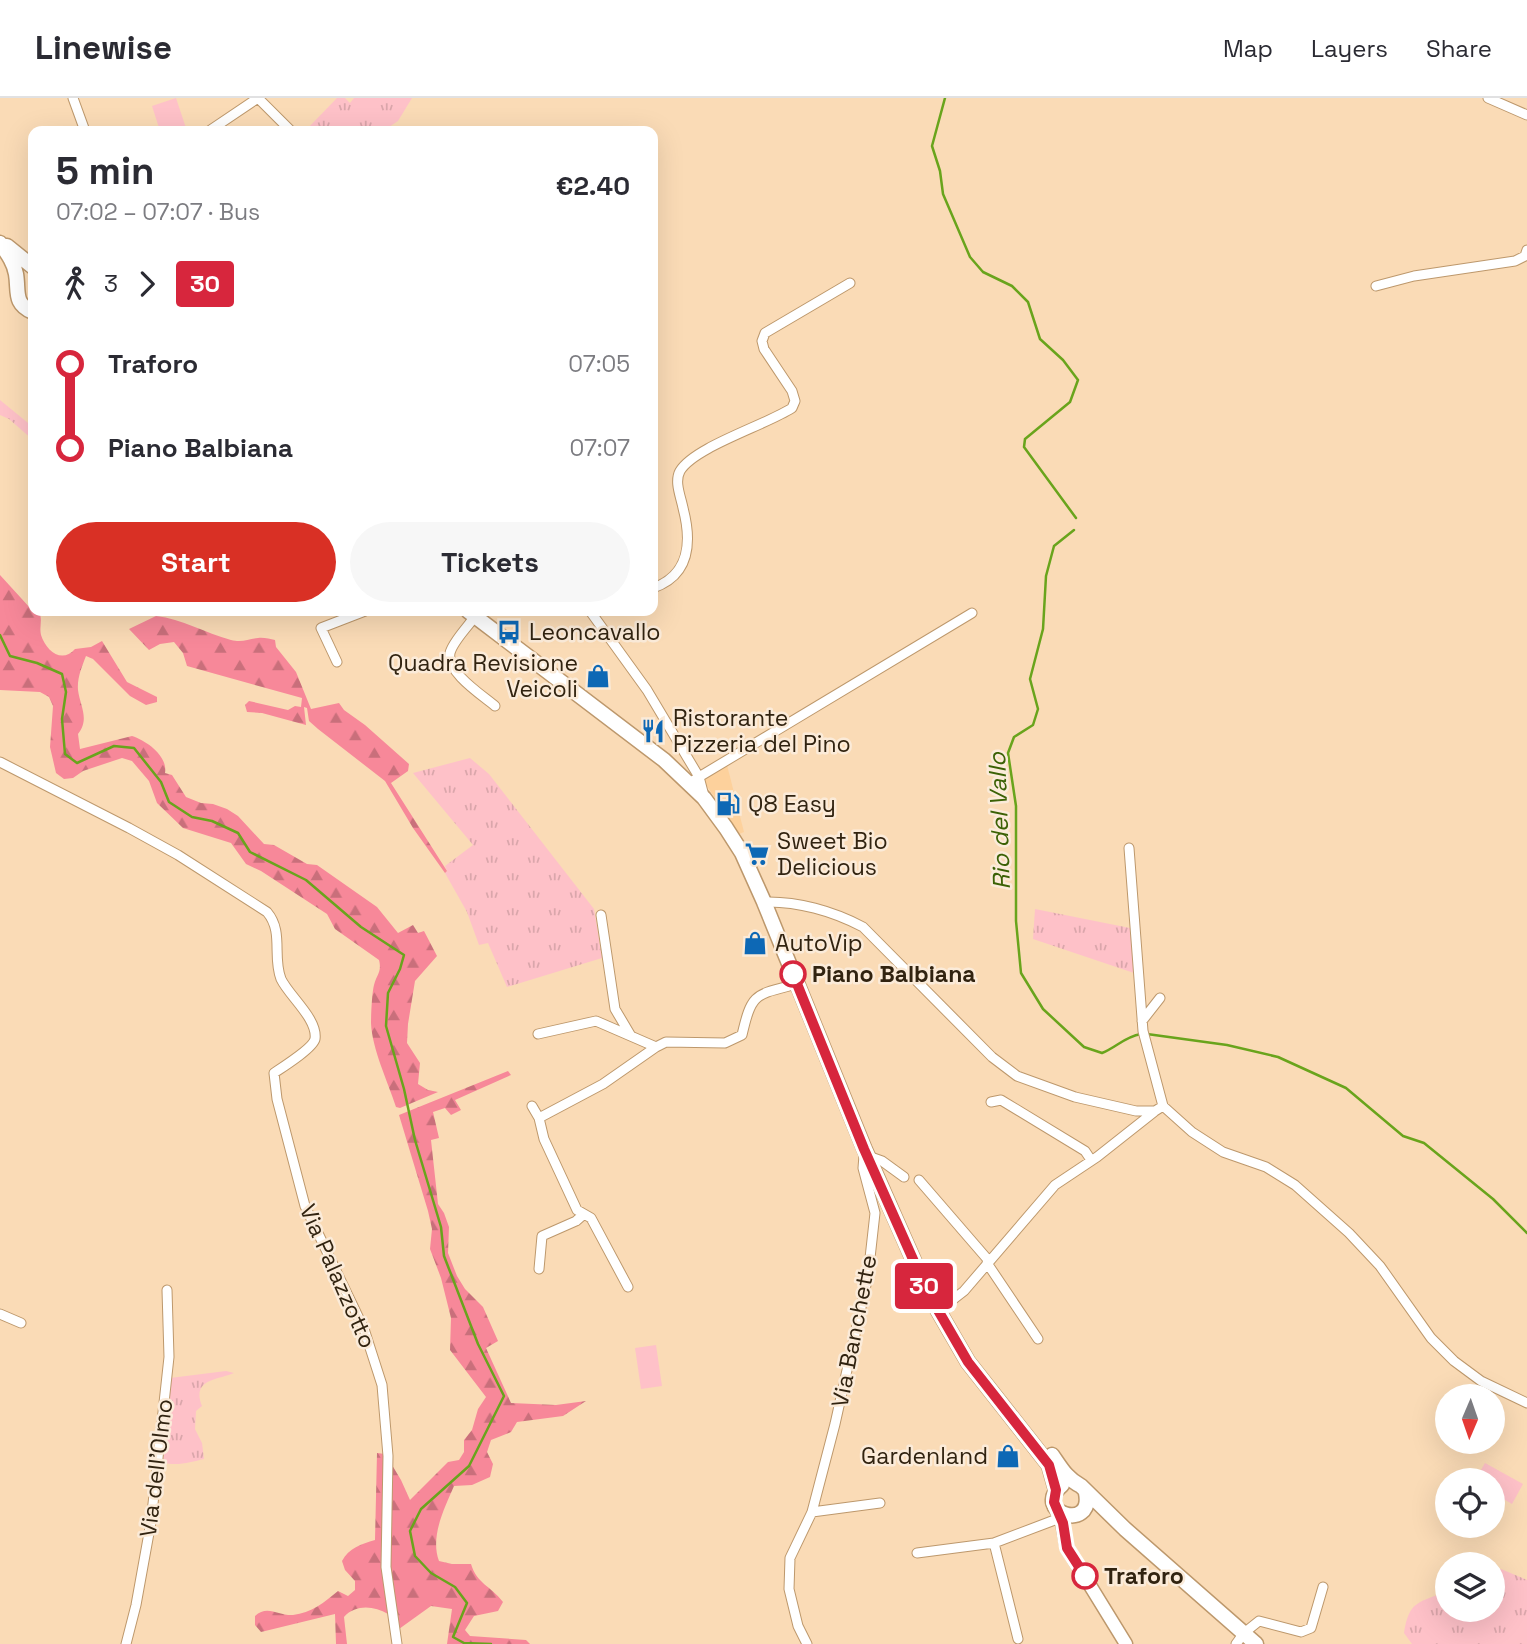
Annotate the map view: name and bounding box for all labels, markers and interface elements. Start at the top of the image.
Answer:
text: Linewise [35,27,172,69]
text: Map [1223,33,1273,64]
text: Layers [1311,33,1388,64]
text: Share [1426,33,1492,64]
text: 5 min [56,147,154,195]
text: €2.40 [556,169,630,203]
text: 07:02 – 07:07 · Bus [56,197,260,227]
icon: walk [56,265,94,303]
icon: forward [128,265,166,303]
text: 30 [190,268,220,299]
text: 3 [104,269,118,299]
text: Traforo [108,347,198,381]
text: 07:05 [568,349,630,379]
text: Piano Balbiana [108,431,293,465]
text: 07:07 [570,433,630,463]
button: Start [56,522,336,602]
button: Tickets [350,522,630,602]
place label: Leoncavallo [529,617,661,647]
bus stop icon: Leoncavallo [495,618,523,646]
place label: Quadra Revisione Veicoli [388,648,578,704]
shop icon: Quadra Revisione Veicoli [584,662,612,690]
place label: Ristorante Pizzeria del Pino [673,703,851,759]
restaurant icon: Ristorante Pizzeria del Pino [639,717,667,745]
water label: Rio del Vallo [981,750,1017,890]
place label: Q8 Easy [748,789,836,819]
fuel station icon: Q8 Easy [714,790,742,818]
place label: Sweet Bio Delicious [777,826,888,882]
supermarket icon: Sweet Bio Delicious [743,840,771,868]
place label: AutoVip [775,928,863,958]
shop icon: AutoVip [741,929,769,957]
place label: Piano Balbiana [812,959,976,989]
marker: Piano Balbiana [780,961,806,987]
street label: Via Palazzotto [293,1199,383,1353]
street label: Via Banchette [825,1252,883,1410]
line badge: 30 [892,1263,956,1309]
text: 30 [909,1270,939,1301]
north arrow [1435,1384,1505,1454]
map controls [1435,1384,1505,1622]
street label: Via dell'Olmo [133,1397,179,1539]
place label: Gardenland [861,1441,988,1471]
shop icon: Gardenland [994,1442,1022,1470]
button: locate [1435,1468,1505,1538]
button: layers [1435,1552,1505,1622]
place label: Traforo [1104,1561,1184,1591]
marker: Traforo [1072,1563,1098,1589]

